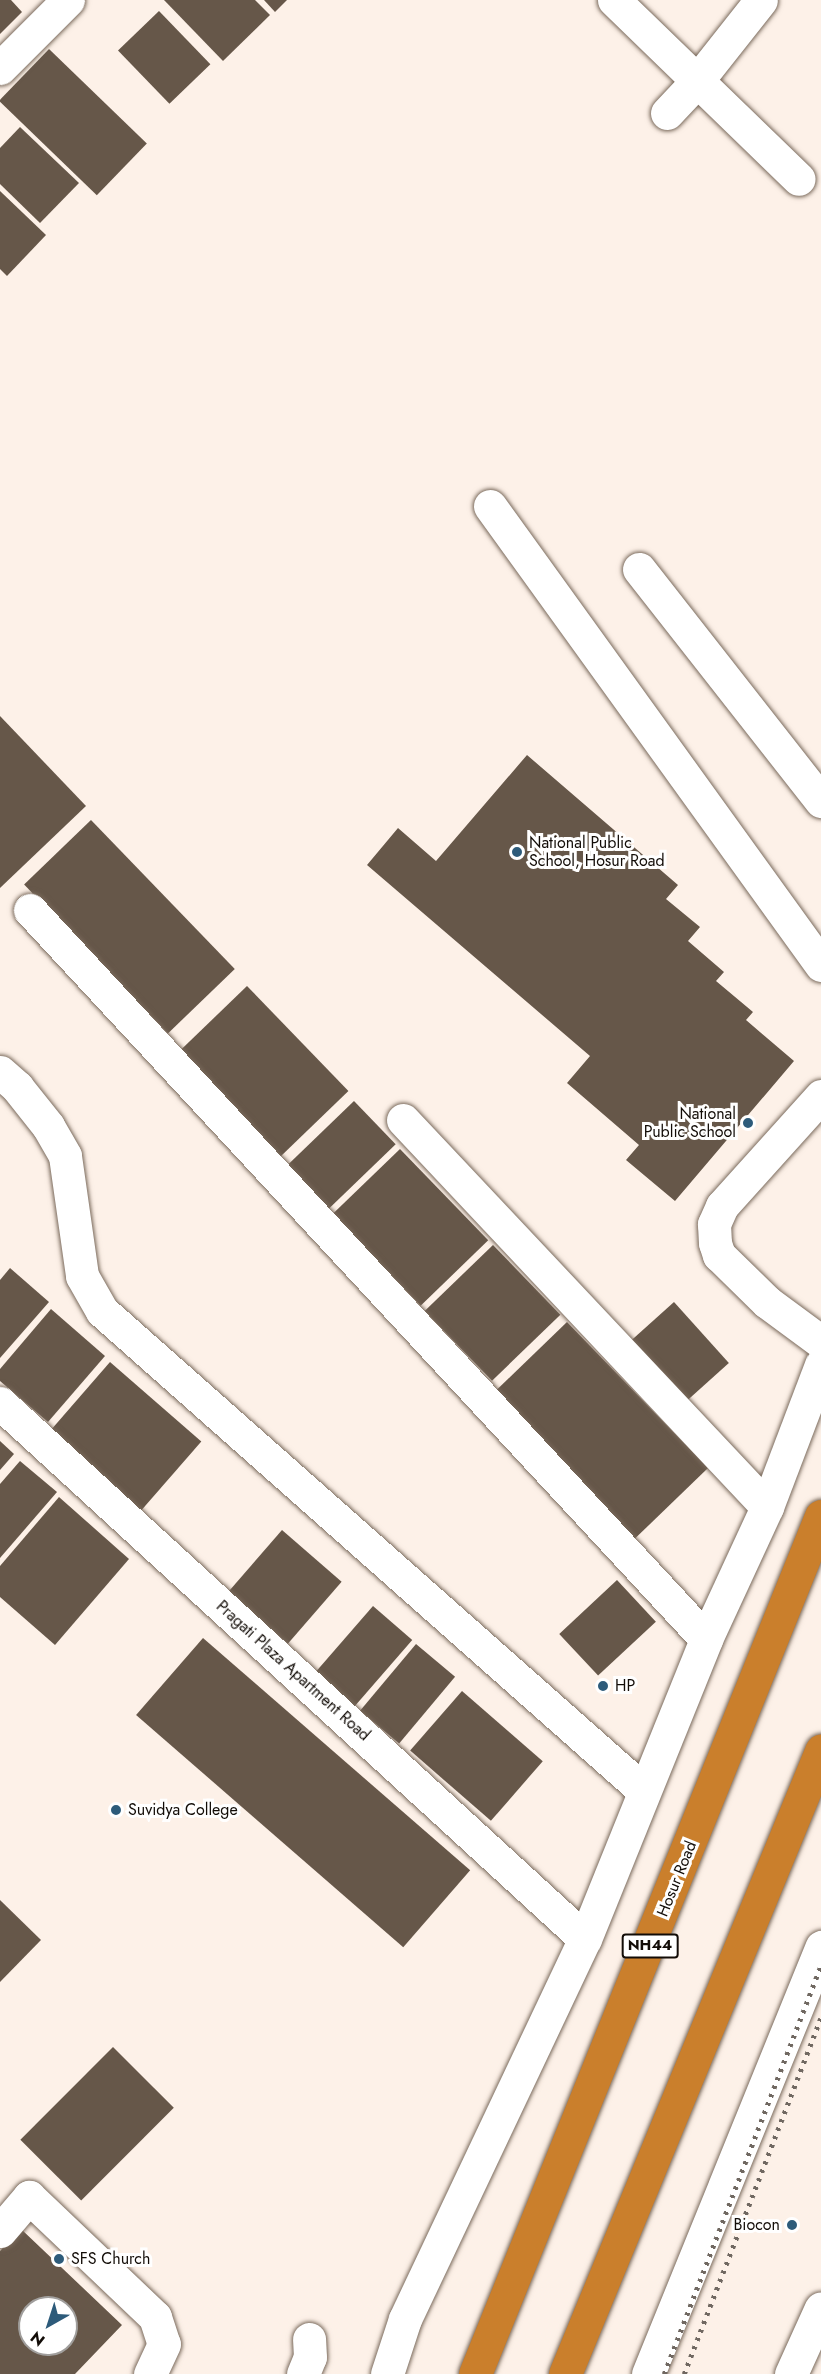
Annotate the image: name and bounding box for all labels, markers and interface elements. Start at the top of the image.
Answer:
place label: National Public School, Hosur Road [529,833,665,871]
marker: National Public School, Hosur Road [510,845,524,859]
place label: National Public School [644,1104,736,1142]
marker: National Public School [741,1116,755,1130]
street label: Pragati Plaza Apartment Road [212,1597,374,1745]
place label: HP [615,1676,635,1696]
marker: HP [596,1679,610,1693]
place label: Suvidya College [128,1800,238,1820]
marker: Suvidya College [109,1803,123,1817]
street label: Hosur Road [653,1838,701,1920]
road number: NH44 [622,1934,678,1958]
place label: Biocon [733,2215,780,2235]
marker: Biocon [785,2218,799,2232]
place label: SFS Church [71,2249,150,2269]
marker: SFS Church [52,2252,66,2266]
north arrow [18,2296,78,2356]
text: N [25,2326,50,2352]

